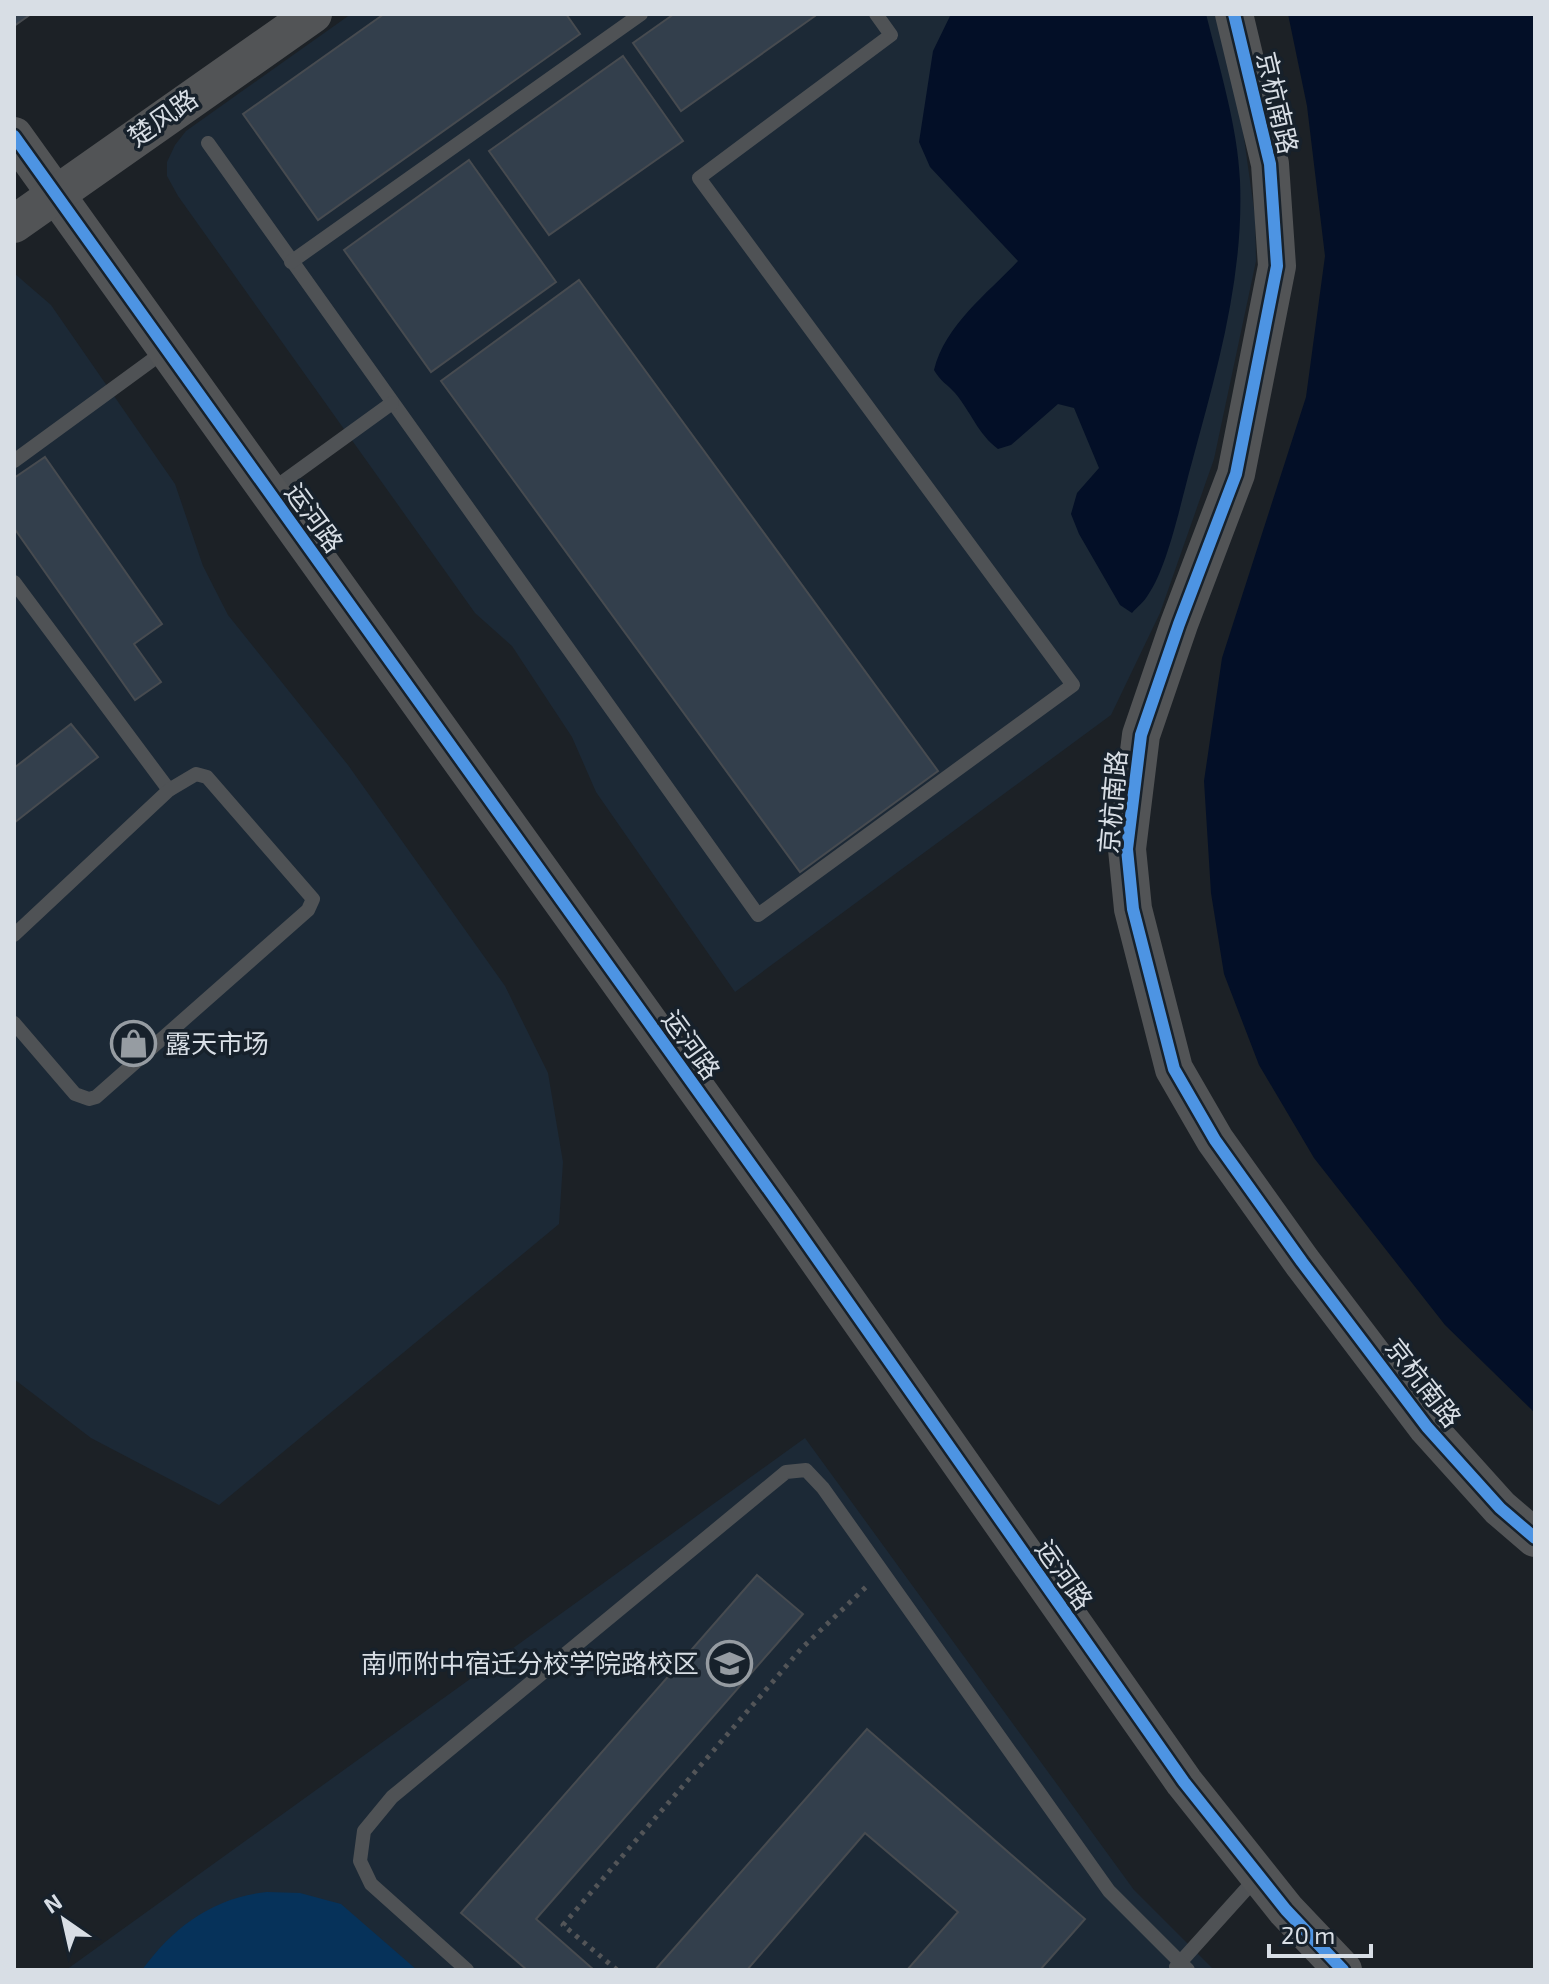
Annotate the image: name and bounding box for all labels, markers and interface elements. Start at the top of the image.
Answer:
street label: 京杭南路 [1252,49,1305,157]
street label: 楚风路 [121,82,203,152]
street label: 运河路 [280,476,351,558]
street label: 京杭南路 [1092,749,1131,855]
street label: 运河路 [657,1003,728,1085]
shop icon: 露天市场 [110,1020,158,1068]
place label: 露天市场 [165,1027,269,1058]
street label: 京杭南路 [1380,1332,1468,1433]
street label: 运河路 [1030,1533,1100,1615]
school or university icon: 南师附中宿迁分校学院路校区 [706,1640,754,1688]
place label: 南师附中宿迁分校学院路校区 [361,1647,699,1678]
north arrow [24,1880,104,1960]
text: N [38,1887,66,1918]
scale bar [1269,1908,1371,1958]
text: 20 m [1281,1920,1335,1949]

